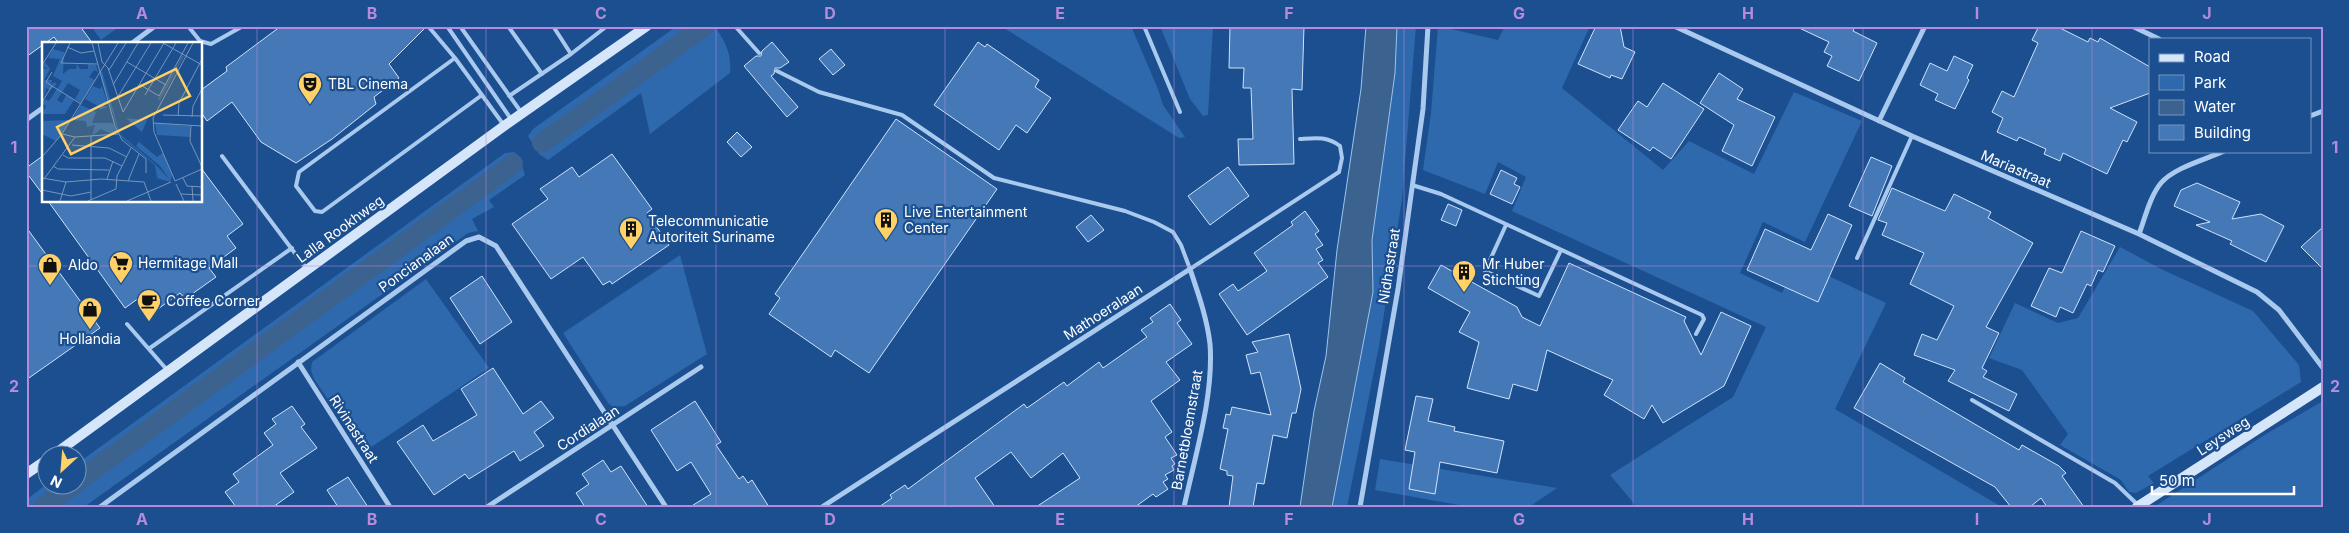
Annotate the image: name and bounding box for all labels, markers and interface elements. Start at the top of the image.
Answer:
text: A [136,3,148,23]
text: B [367,3,377,23]
text: C [595,3,607,23]
text: D [824,3,836,23]
text: E [1055,3,1065,23]
text: F [1284,3,1294,23]
text: G [1513,3,1525,23]
text: H [1742,3,1754,23]
text: I [1975,3,1979,23]
text: J [2202,3,2212,23]
legend [2149,38,2312,152]
inset map [42,42,202,202]
text: Road [2194,47,2230,66]
theatre icon: TBL Cinema [297,71,323,105]
text: Park [2194,73,2227,92]
place label: TBL Cinema [328,75,408,92]
text: Water [2194,97,2236,116]
text: Building [2194,123,2251,142]
text: 1 [11,137,17,157]
text: 1 [2332,137,2338,157]
street label: Mariastraat [1978,146,2054,191]
street label: Lalla Rookhweg [293,191,387,266]
place label: Live Entertainment Center [904,203,1028,236]
building icon: Live Entertainment Center [873,207,899,241]
place label: Telecommunicatie Autoriteit Suriname [648,212,775,245]
building icon: Telecommunicatie Autoriteit Suriname [618,216,644,250]
street label: Nidhastraat [1374,227,1403,305]
street label: Poncianalaan [375,230,456,295]
supermarket icon: Hermitage Mall [108,250,134,284]
shop icon: Aldo [37,252,63,286]
place label: Hermitage Mall [138,254,238,271]
place label: Mr Huber Stichting [1482,255,1545,288]
place label: Aldo [68,256,98,273]
building icon: Mr Huber Stichting [1451,259,1477,293]
street label: Mathoeralaan [1060,280,1145,343]
cafe icon: Coffee Corner [136,288,162,322]
place label: Coffee Corner [166,292,260,309]
shop icon: Hollandia [77,296,103,330]
place label: Hollandia [59,330,121,347]
street label: Barnetbloemstraat [1168,368,1206,491]
text: 2 [9,376,19,396]
text: 2 [2330,376,2340,396]
street label: Rivinastraat [326,392,383,466]
street label: Cordialaan [553,401,622,454]
street label: Leysweg [2193,412,2252,459]
north arrow [38,446,88,496]
scale bar [2152,463,2294,495]
text: 50 m [2159,471,2195,490]
text: N [48,472,65,492]
text: A [136,509,148,529]
text: B [367,509,377,529]
text: C [595,509,607,529]
text: D [824,509,836,529]
text: E [1055,509,1065,529]
text: F [1284,509,1294,529]
text: G [1513,509,1525,529]
text: H [1742,509,1754,529]
text: I [1975,509,1979,529]
text: J [2202,509,2212,529]

